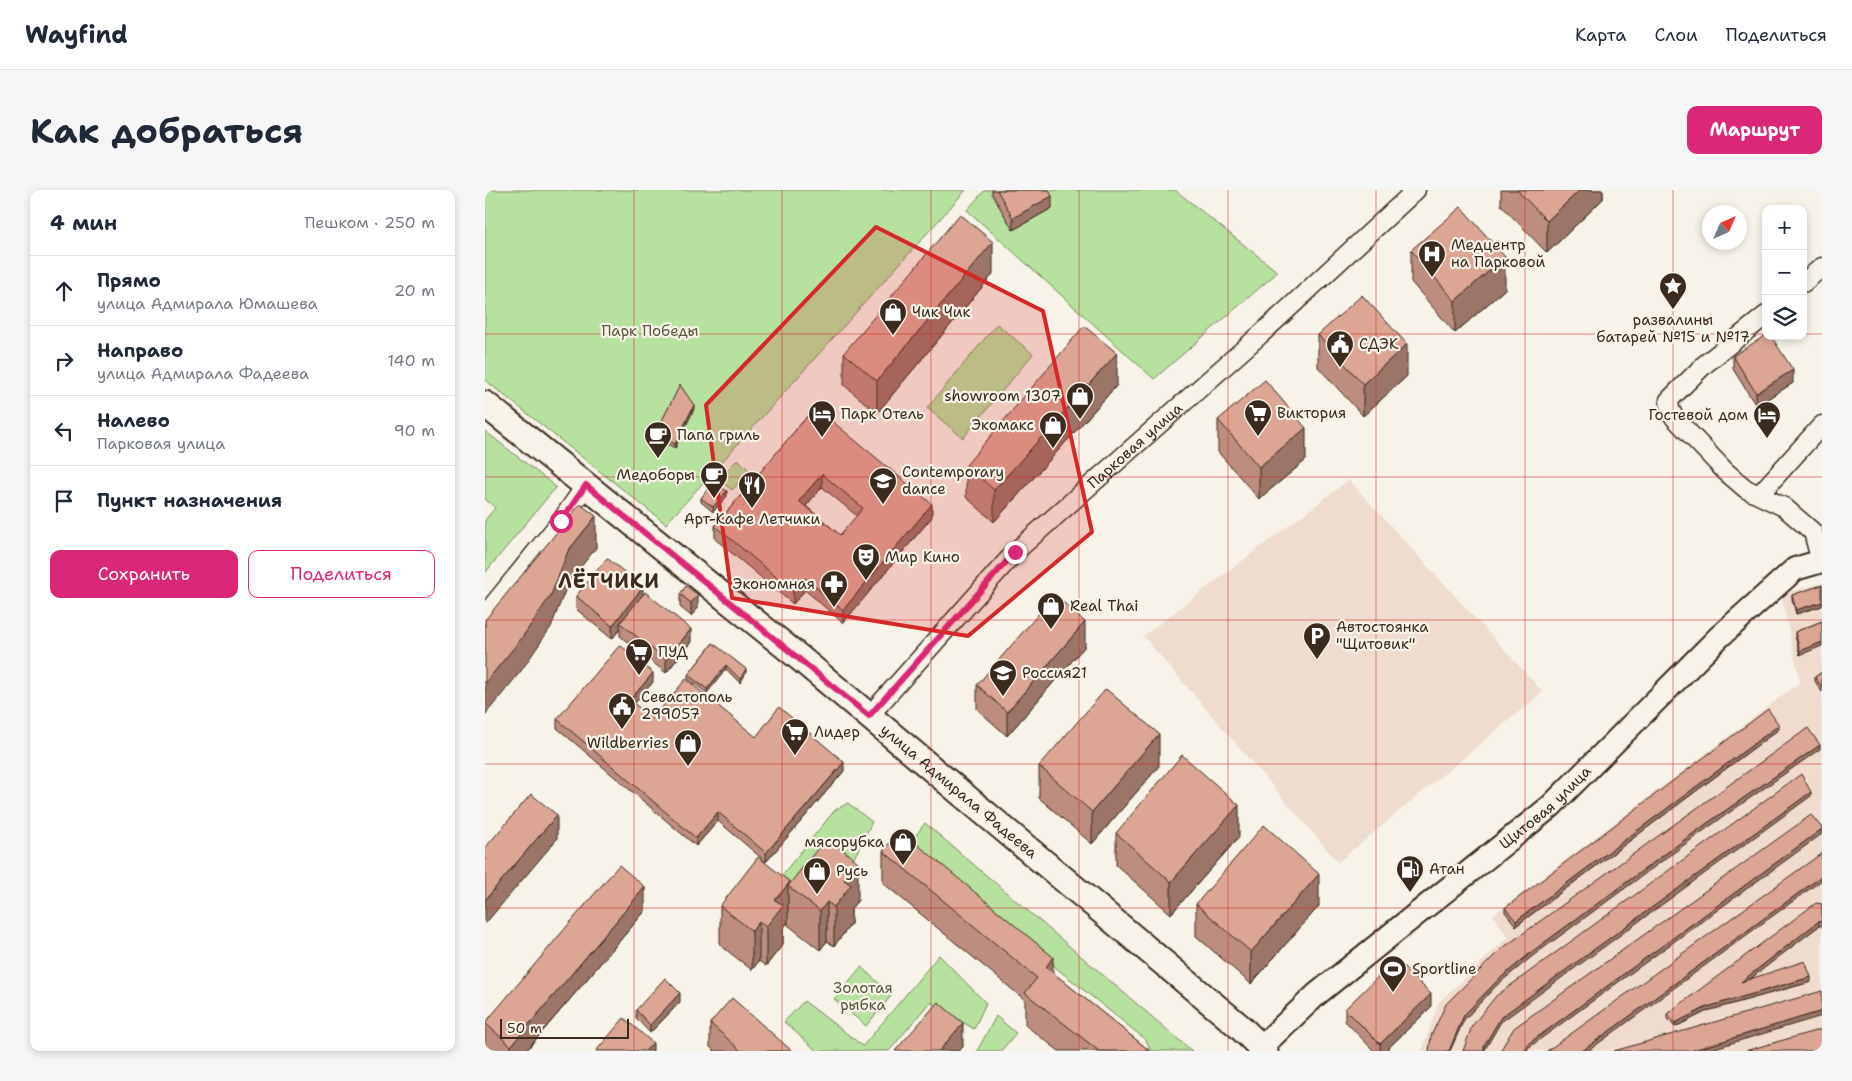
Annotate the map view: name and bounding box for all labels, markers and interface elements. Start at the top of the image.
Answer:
text: Wayfind [25,19,128,51]
text: Карта [1575,23,1626,47]
text: Слои [1654,23,1698,47]
text: Поделиться [1726,23,1827,47]
button: Маршрут [1687,106,1822,154]
text: Как добраться [30,107,303,154]
north arrow [1702,205,1747,250]
map controls [1762,205,1807,340]
button: + [1762,205,1807,250]
text: 4 мин [50,209,117,237]
text: Пешком · 250 m [305,212,435,233]
place label: Медцентр на Парковой [1451,235,1546,272]
hospital icon: Медцентр на Парковой [1417,239,1447,278]
button: − [1762,250,1807,295]
text: Прямо [97,268,161,293]
place icon: развалины батарей №15 и №17 [1658,271,1688,310]
icon: ahead [50,277,78,305]
text: 20 m [394,280,435,301]
text: улица Адмирала Юмашева [97,293,318,314]
button: layers [1762,295,1807,340]
shop icon: Чик Чик [878,297,908,336]
place label: Чик Чик [912,302,970,322]
place label: развалины батарей №15 и №17 [1596,310,1750,347]
park label: Парк Победы [601,321,699,341]
public building icon: СДЭК [1325,329,1355,368]
place label: СДЭК [1359,334,1399,354]
text: Направо [97,338,183,363]
icon: right [50,347,78,375]
text: 140 m [388,350,435,371]
text: улица Адмирала Фадеева [97,363,309,384]
shop icon: showroom 1307 [1065,381,1095,420]
place label: showroom 1307 [944,386,1061,406]
street label: Парковая улица [1083,398,1187,493]
supermarket icon: Виктория [1243,398,1273,437]
hotel icon: Парк Отель [807,399,837,438]
hotel icon: Гостевой дом [1752,400,1782,439]
place label: Виктория [1277,403,1346,423]
place label: Парк Отель [841,404,924,424]
place label: Гостевой дом [1649,405,1748,425]
text: Налево [97,408,170,433]
shop icon: Экомакс [1038,410,1068,449]
place label: Экомакс [972,415,1034,435]
icon: left [50,417,78,445]
text: 90 m [394,420,435,441]
cafe icon: Папа гриль [643,420,673,459]
place label: Папа гриль [677,425,760,445]
text: Парковая улица [97,433,225,454]
cafe icon: Медоборы [699,460,729,499]
place label: Contemporary dance [902,462,1004,499]
place label: Медоборы [617,465,695,485]
school or university icon: Contemporary dance [868,466,898,505]
restaurant icon: Арт-Кафе Летчики [737,470,767,509]
icon: arrive [50,487,78,515]
text: Пункт назначения [97,488,282,513]
place label: Арт-Кафе Летчики [684,509,820,529]
route start [550,510,573,533]
route end [1004,541,1027,564]
theatre icon: Мир Кино [851,542,881,581]
place label: Мир Кино [885,547,960,567]
button: Сохранить [50,550,238,598]
button: Поделиться [248,550,435,598]
district label: ЛЁТЧИКИ [558,568,660,594]
pharmacy icon: Экономная [819,569,849,608]
place label: Экономная [733,574,815,594]
shop icon: Real Thai [1036,591,1066,630]
place label: Real Thai [1070,596,1139,616]
place label: Автостоянка "Щитовик" [1336,617,1429,654]
parking icon: Автостоянка "Щитовик" [1302,621,1332,660]
supermarket icon: ПУД [624,637,654,676]
place label: ПУД [658,642,689,662]
school or university icon: Россия21 [988,658,1018,697]
place label: Россия21 [1022,663,1087,683]
place label: Севастополь 299057 [641,687,733,724]
public building icon: Севастополь 299057 [607,691,637,730]
supermarket icon: Лидер [780,717,810,756]
street label: улица Адмирала Фадеева [876,720,1042,863]
place label: Лидер [814,722,860,742]
shop icon: Wildberries [673,728,703,767]
place label: Wildberries [587,733,669,753]
street label: Щитовая улица [1495,761,1596,854]
shop icon: мясорубка [888,827,918,866]
place label: мясорубка [805,832,885,852]
fuel station icon: Атан [1395,854,1425,893]
shop icon: Русь [802,856,832,895]
place label: Атан [1429,859,1465,879]
place label: Русь [836,861,868,881]
sports icon: Sportline [1378,954,1408,993]
place label: Sportline [1412,959,1476,979]
park label: Золотая рыбка [833,978,893,1015]
scale bar [500,1016,629,1039]
text: 50 m [507,1019,542,1037]

